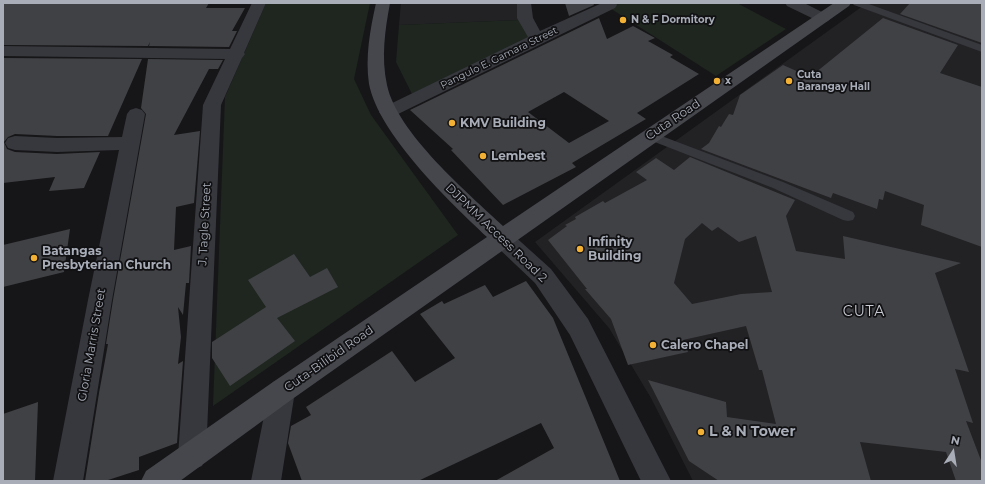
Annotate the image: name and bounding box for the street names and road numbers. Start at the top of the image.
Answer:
street label: Pangulo E. Gamara Street [438,24,560,92]
street label: Cuta Road [643,97,703,143]
street label: DJPMM Access Road 2 [442,181,550,285]
street label: J. Tagle Street [196,182,214,266]
street label: Gloria Marris Street [75,287,109,403]
street label: Cuta-Bilibid Road [282,323,376,395]

